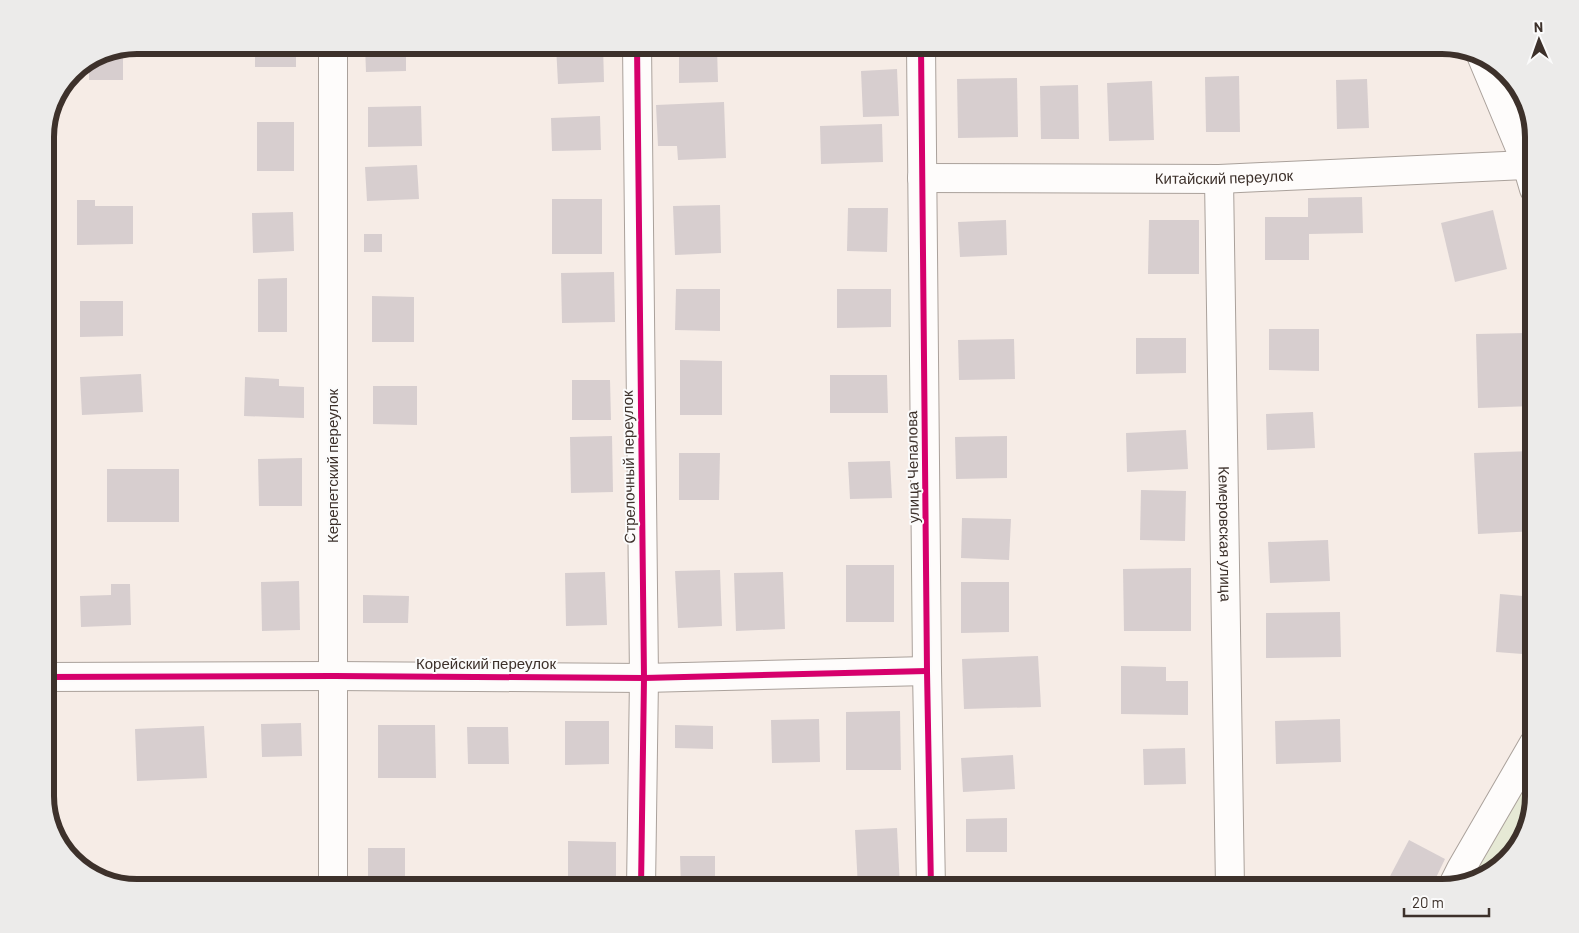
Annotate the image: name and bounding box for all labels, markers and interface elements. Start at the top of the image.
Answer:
north arrow [1514,15,1564,65]
text: N [1534,18,1543,35]
street label: Китайский переулок [1155,166,1294,187]
street label: Керепетский переулок [323,388,341,543]
street label: Стрелочный переулок [618,390,638,544]
street label: улица Чепалова [902,410,922,523]
street label: Кемеровская улица [1215,466,1236,602]
street label: Корейский переулок [416,654,556,672]
scale bar [1404,886,1489,918]
text: 20 m [1412,893,1444,911]

